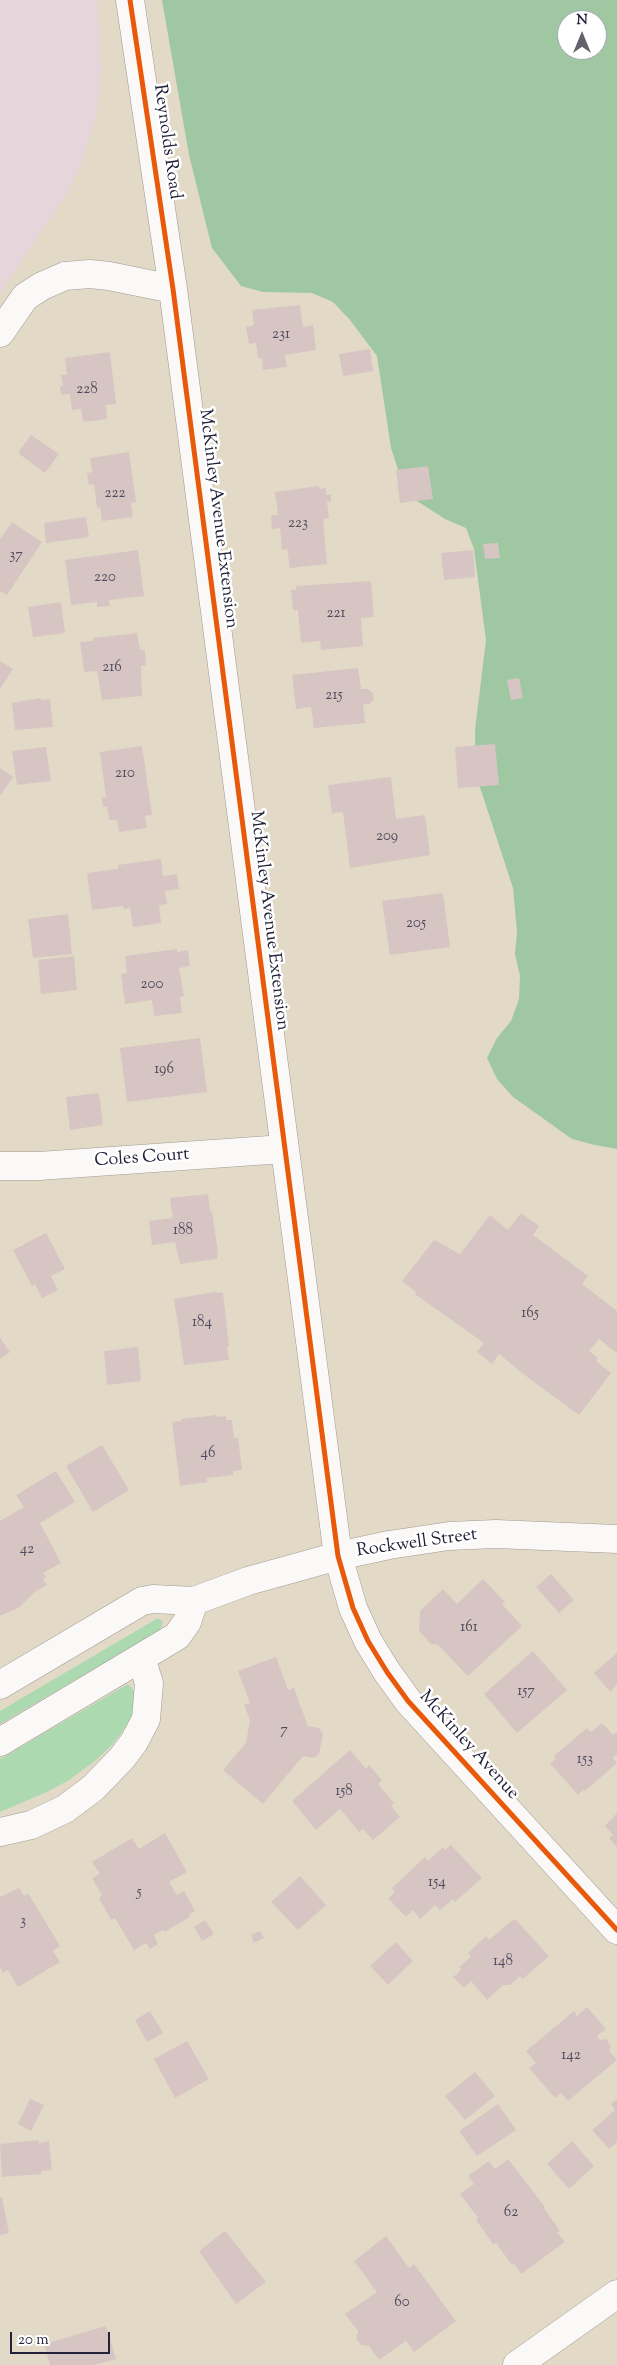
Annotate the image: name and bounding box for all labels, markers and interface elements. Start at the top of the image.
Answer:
north arrow [557,10,607,60]
text: N [576,11,588,31]
street label: Reynolds Road [147,83,185,201]
house number: 231 [272,326,290,344]
house number: 228 [76,381,98,399]
street label: McKinley Avenue Extension [193,408,241,630]
house number: 222 [104,485,126,503]
house number: 223 [288,515,308,533]
house number: 37 [9,547,23,565]
house number: 220 [94,569,116,587]
house number: 221 [326,605,346,623]
house number: 216 [102,659,122,677]
house number: 215 [325,687,343,705]
house number: 210 [115,765,135,783]
street label: McKinley Avenue Extension [244,810,292,1032]
house number: 209 [376,828,398,846]
house number: 205 [406,915,426,933]
house number: 200 [141,976,163,994]
house number: 196 [154,1061,174,1079]
street label: Coles Court [94,1145,190,1173]
house number: 188 [173,1222,193,1240]
house number: 165 [521,1305,539,1323]
house number: 184 [192,1314,212,1332]
house number: 46 [201,1445,215,1463]
street label: Rockwell Street [355,1525,479,1563]
house number: 42 [20,1541,34,1559]
house number: 161 [460,1619,478,1637]
house number: 157 [517,1683,535,1701]
street label: McKinley Avenue [413,1687,523,1805]
house number: 7 [280,1722,288,1740]
house number: 153 [577,1751,593,1769]
house number: 158 [335,1783,353,1801]
house number: 154 [428,1874,446,1892]
house number: 5 [136,1884,142,1902]
house number: 3 [20,1913,26,1931]
house number: 148 [493,1953,513,1971]
house number: 142 [561,2047,581,2065]
house number: 62 [504,2204,518,2222]
house number: 60 [394,2294,410,2312]
scale bar [12,2322,112,2354]
text: 20 m [18,2330,49,2351]

